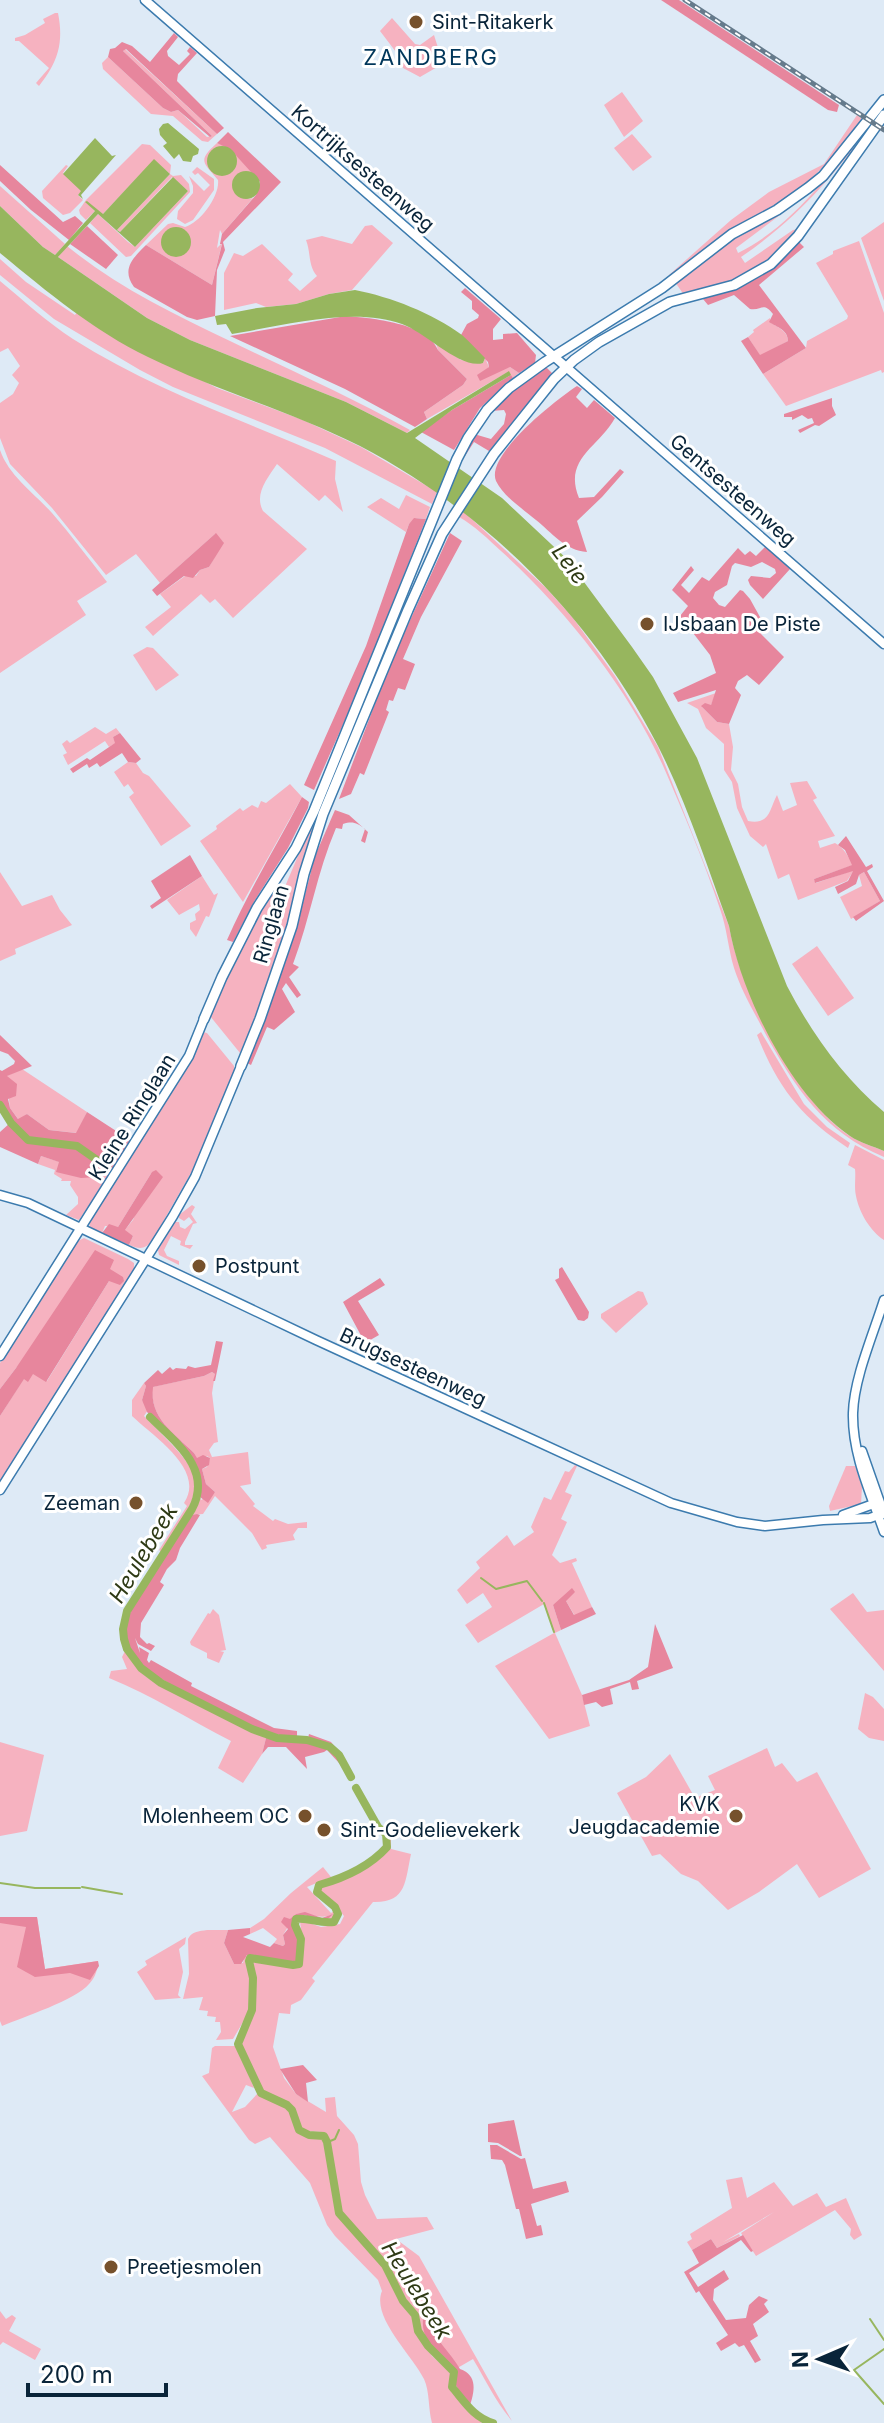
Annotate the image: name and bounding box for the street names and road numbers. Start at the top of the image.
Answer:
street label: Kortrijksesteenweg [287,99,439,237]
street label: Gentsesteenweg [665,429,801,551]
street label: Ringlaan [248,882,294,966]
street label: Kleine Ringlaan [83,1049,181,1185]
street label: Brugsesteenweg [336,1323,490,1411]

